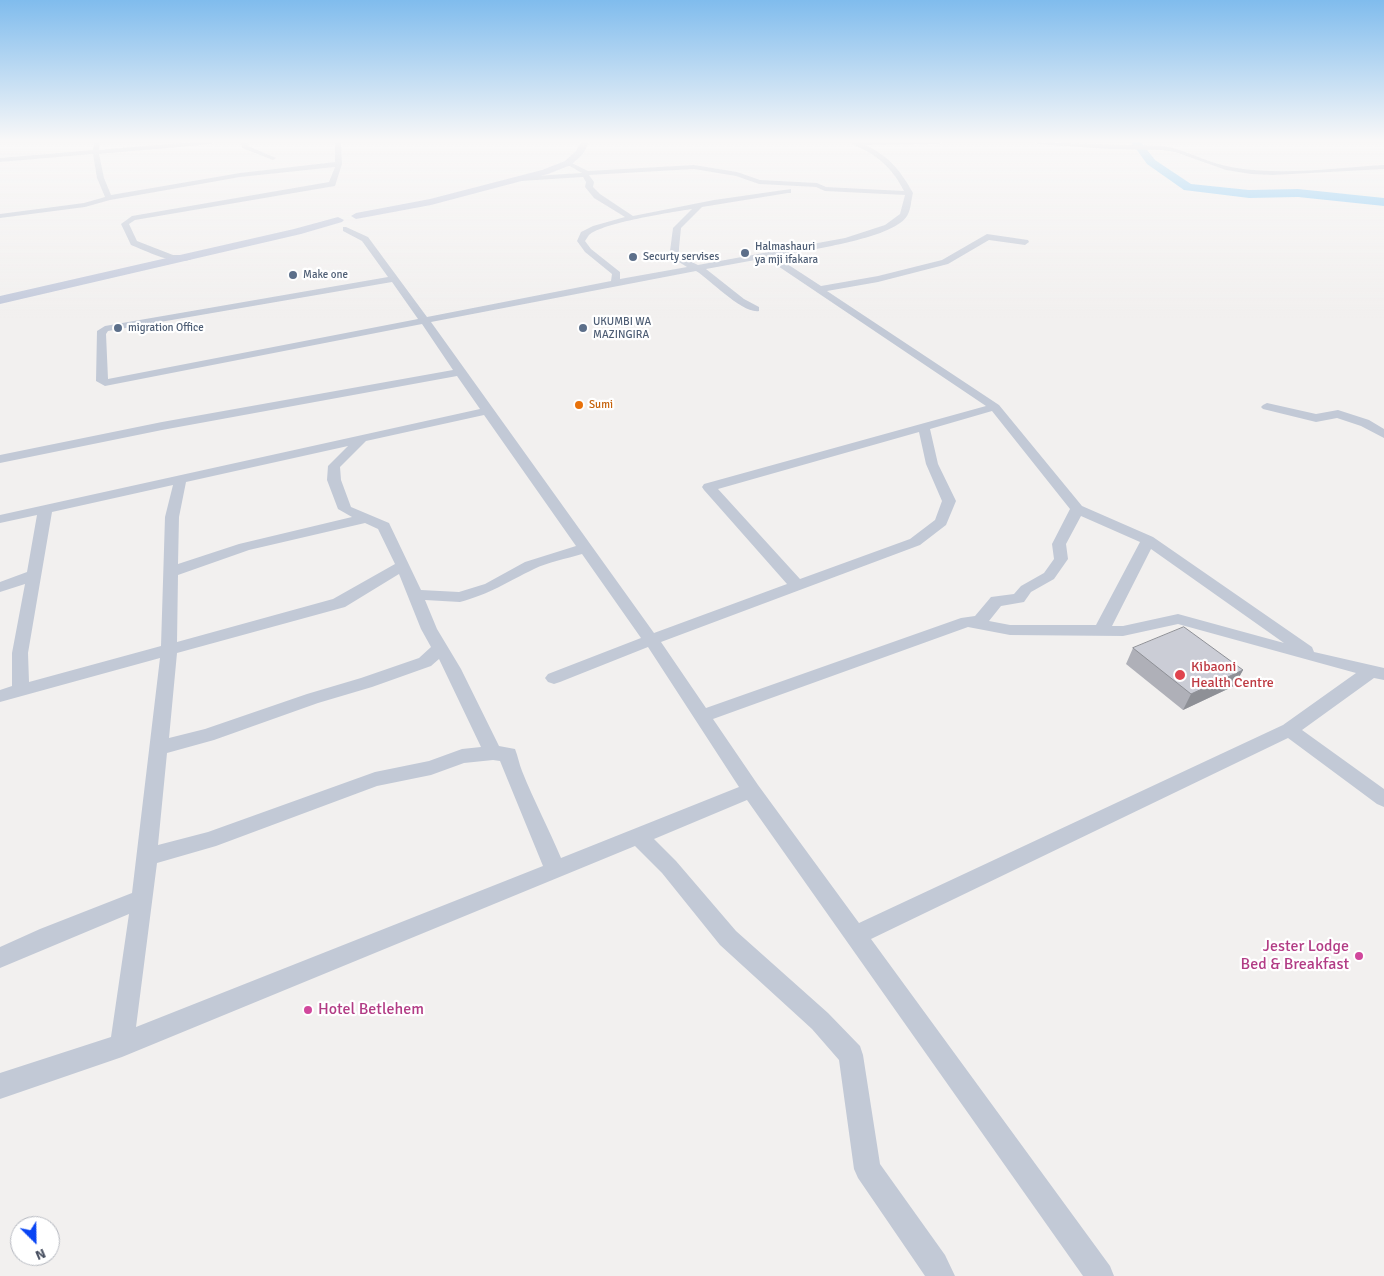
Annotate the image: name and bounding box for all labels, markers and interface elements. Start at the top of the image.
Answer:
place label: Halmashauri ya mji ifakara [755,240,818,266]
marker: Halmashauri ya mji ifakara [739,247,751,259]
place label: Securty servises [643,250,719,264]
marker: Securty servises [627,251,639,263]
place label: Make one [303,268,348,282]
marker: Make one [287,269,299,281]
place label: UKUMBI WA MAZINGIRA [593,315,651,341]
place label: migration Office [128,321,204,335]
marker: migration Office [112,322,124,334]
marker: UKUMBI WA MAZINGIRA [577,322,589,334]
place label: Sumi [589,398,613,412]
marker: Sumi [573,399,585,411]
place label: Kibaoni Health Centre [1191,659,1274,692]
marker: Kibaoni Health Centre [1173,668,1187,682]
place label: Jester Lodge Bed & Breakfast [1241,937,1349,975]
marker: Jester Lodge Bed & Breakfast [1353,950,1365,962]
place label: Hotel Betlehem [318,1000,424,1020]
marker: Hotel Betlehem [302,1004,314,1016]
north arrow [10,1216,60,1266]
text: N [33,1245,48,1264]

